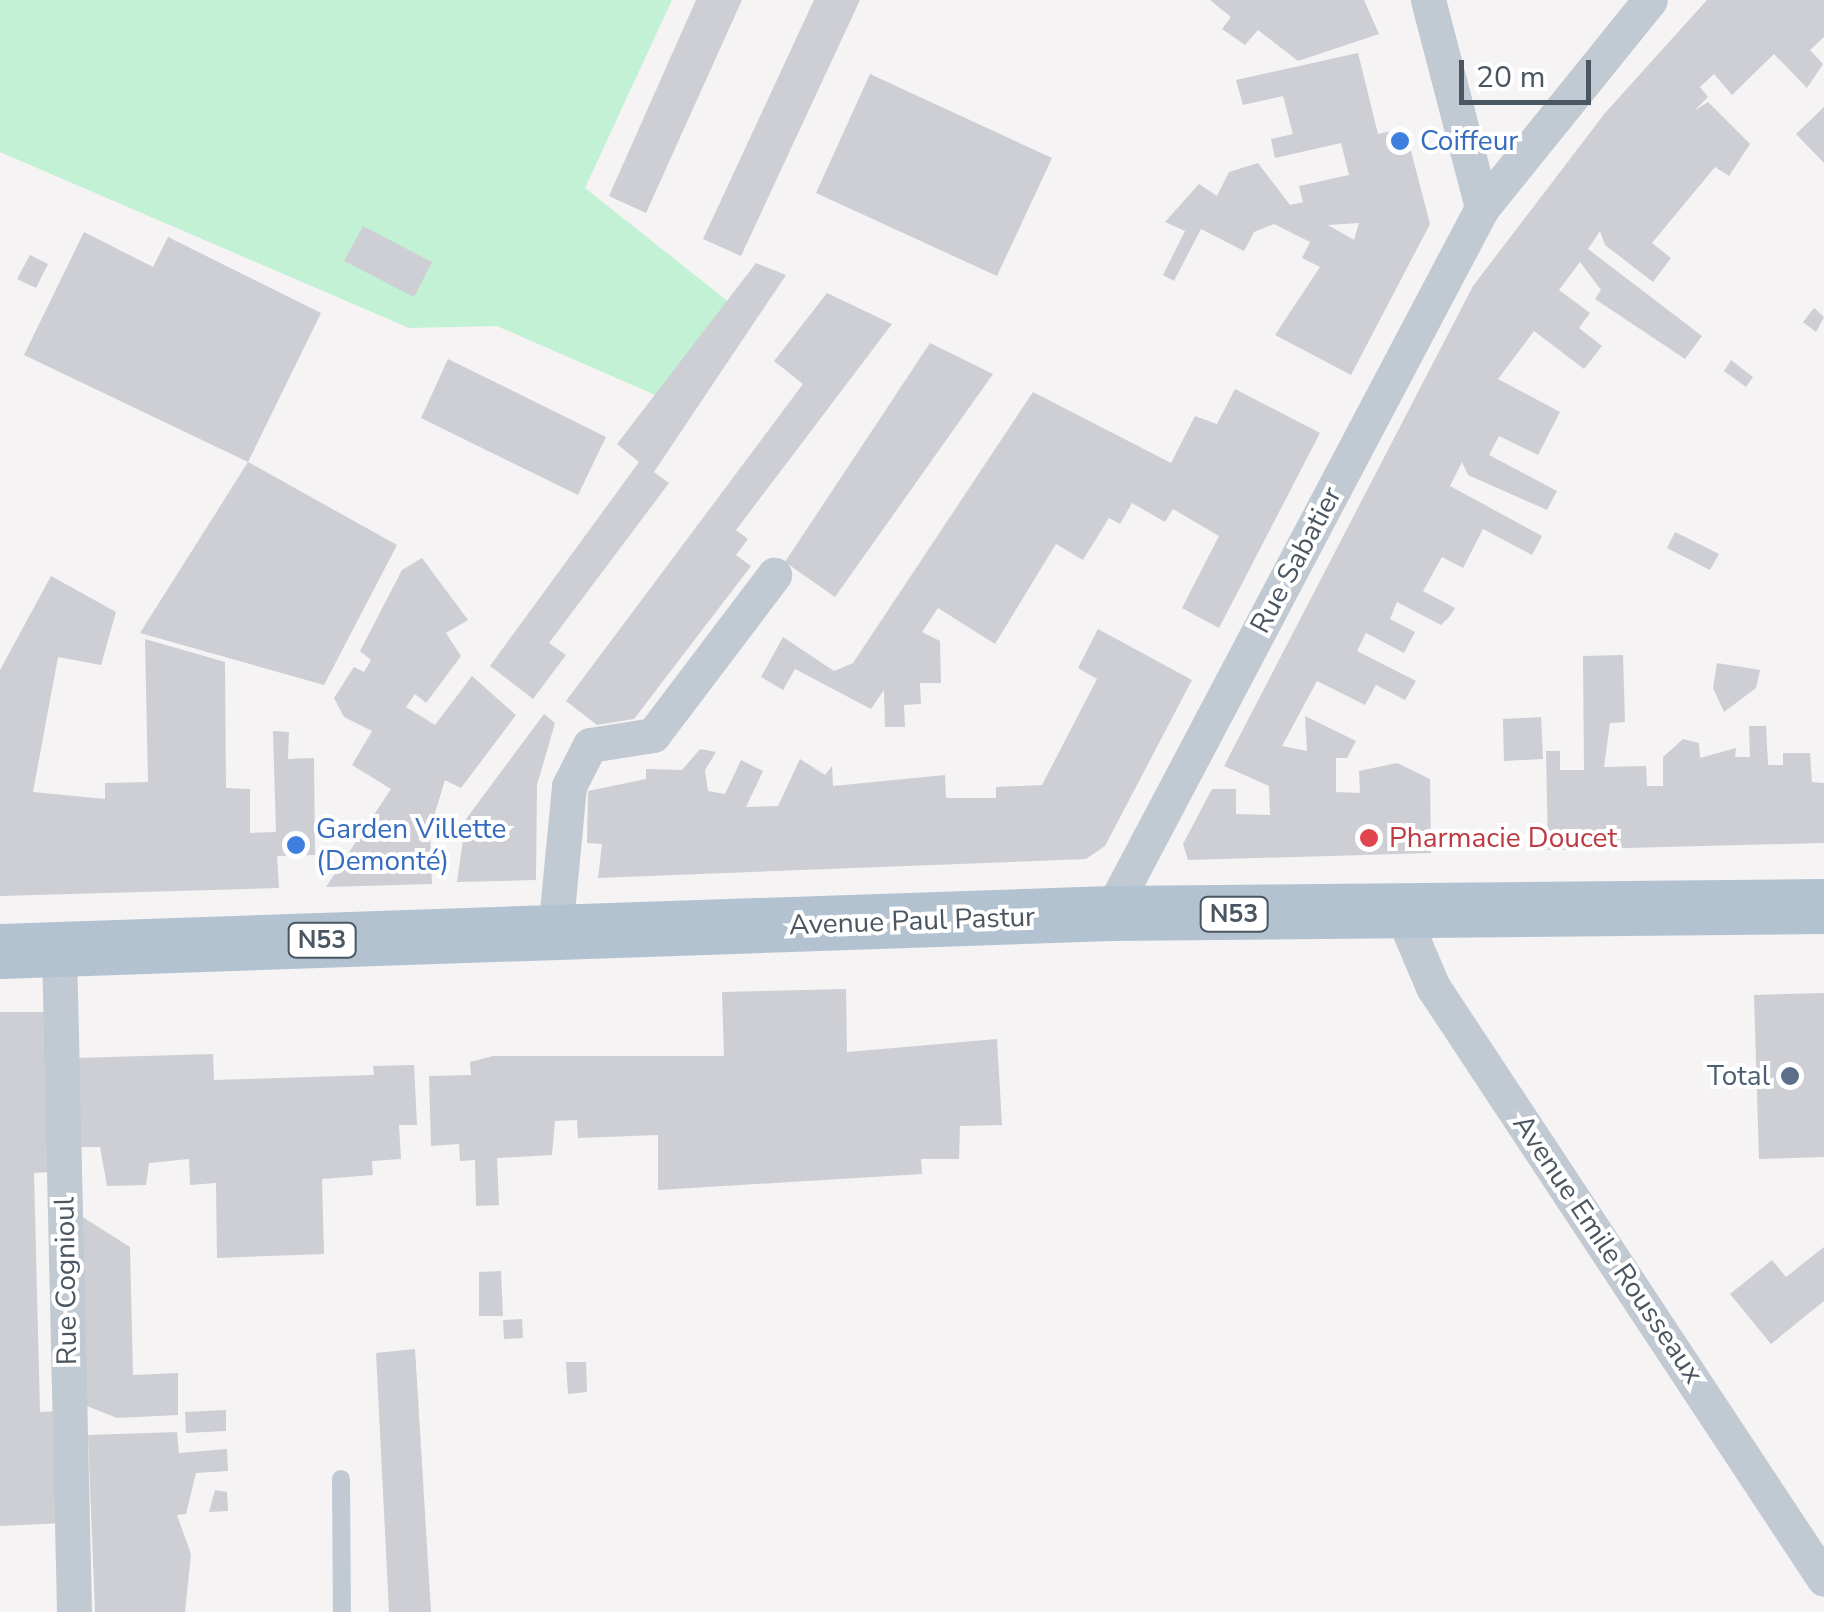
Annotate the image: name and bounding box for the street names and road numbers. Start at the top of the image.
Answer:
street label: Rue Sabatier [1243,481,1349,639]
road number: N53 [1199,894,1269,934]
street label: Avenue Paul Pastur [788,900,1036,942]
road number: N53 [287,920,357,960]
street label: Avenue Emile Rousseaux [1506,1109,1710,1389]
street label: Rue Cognioul [48,1197,84,1365]

